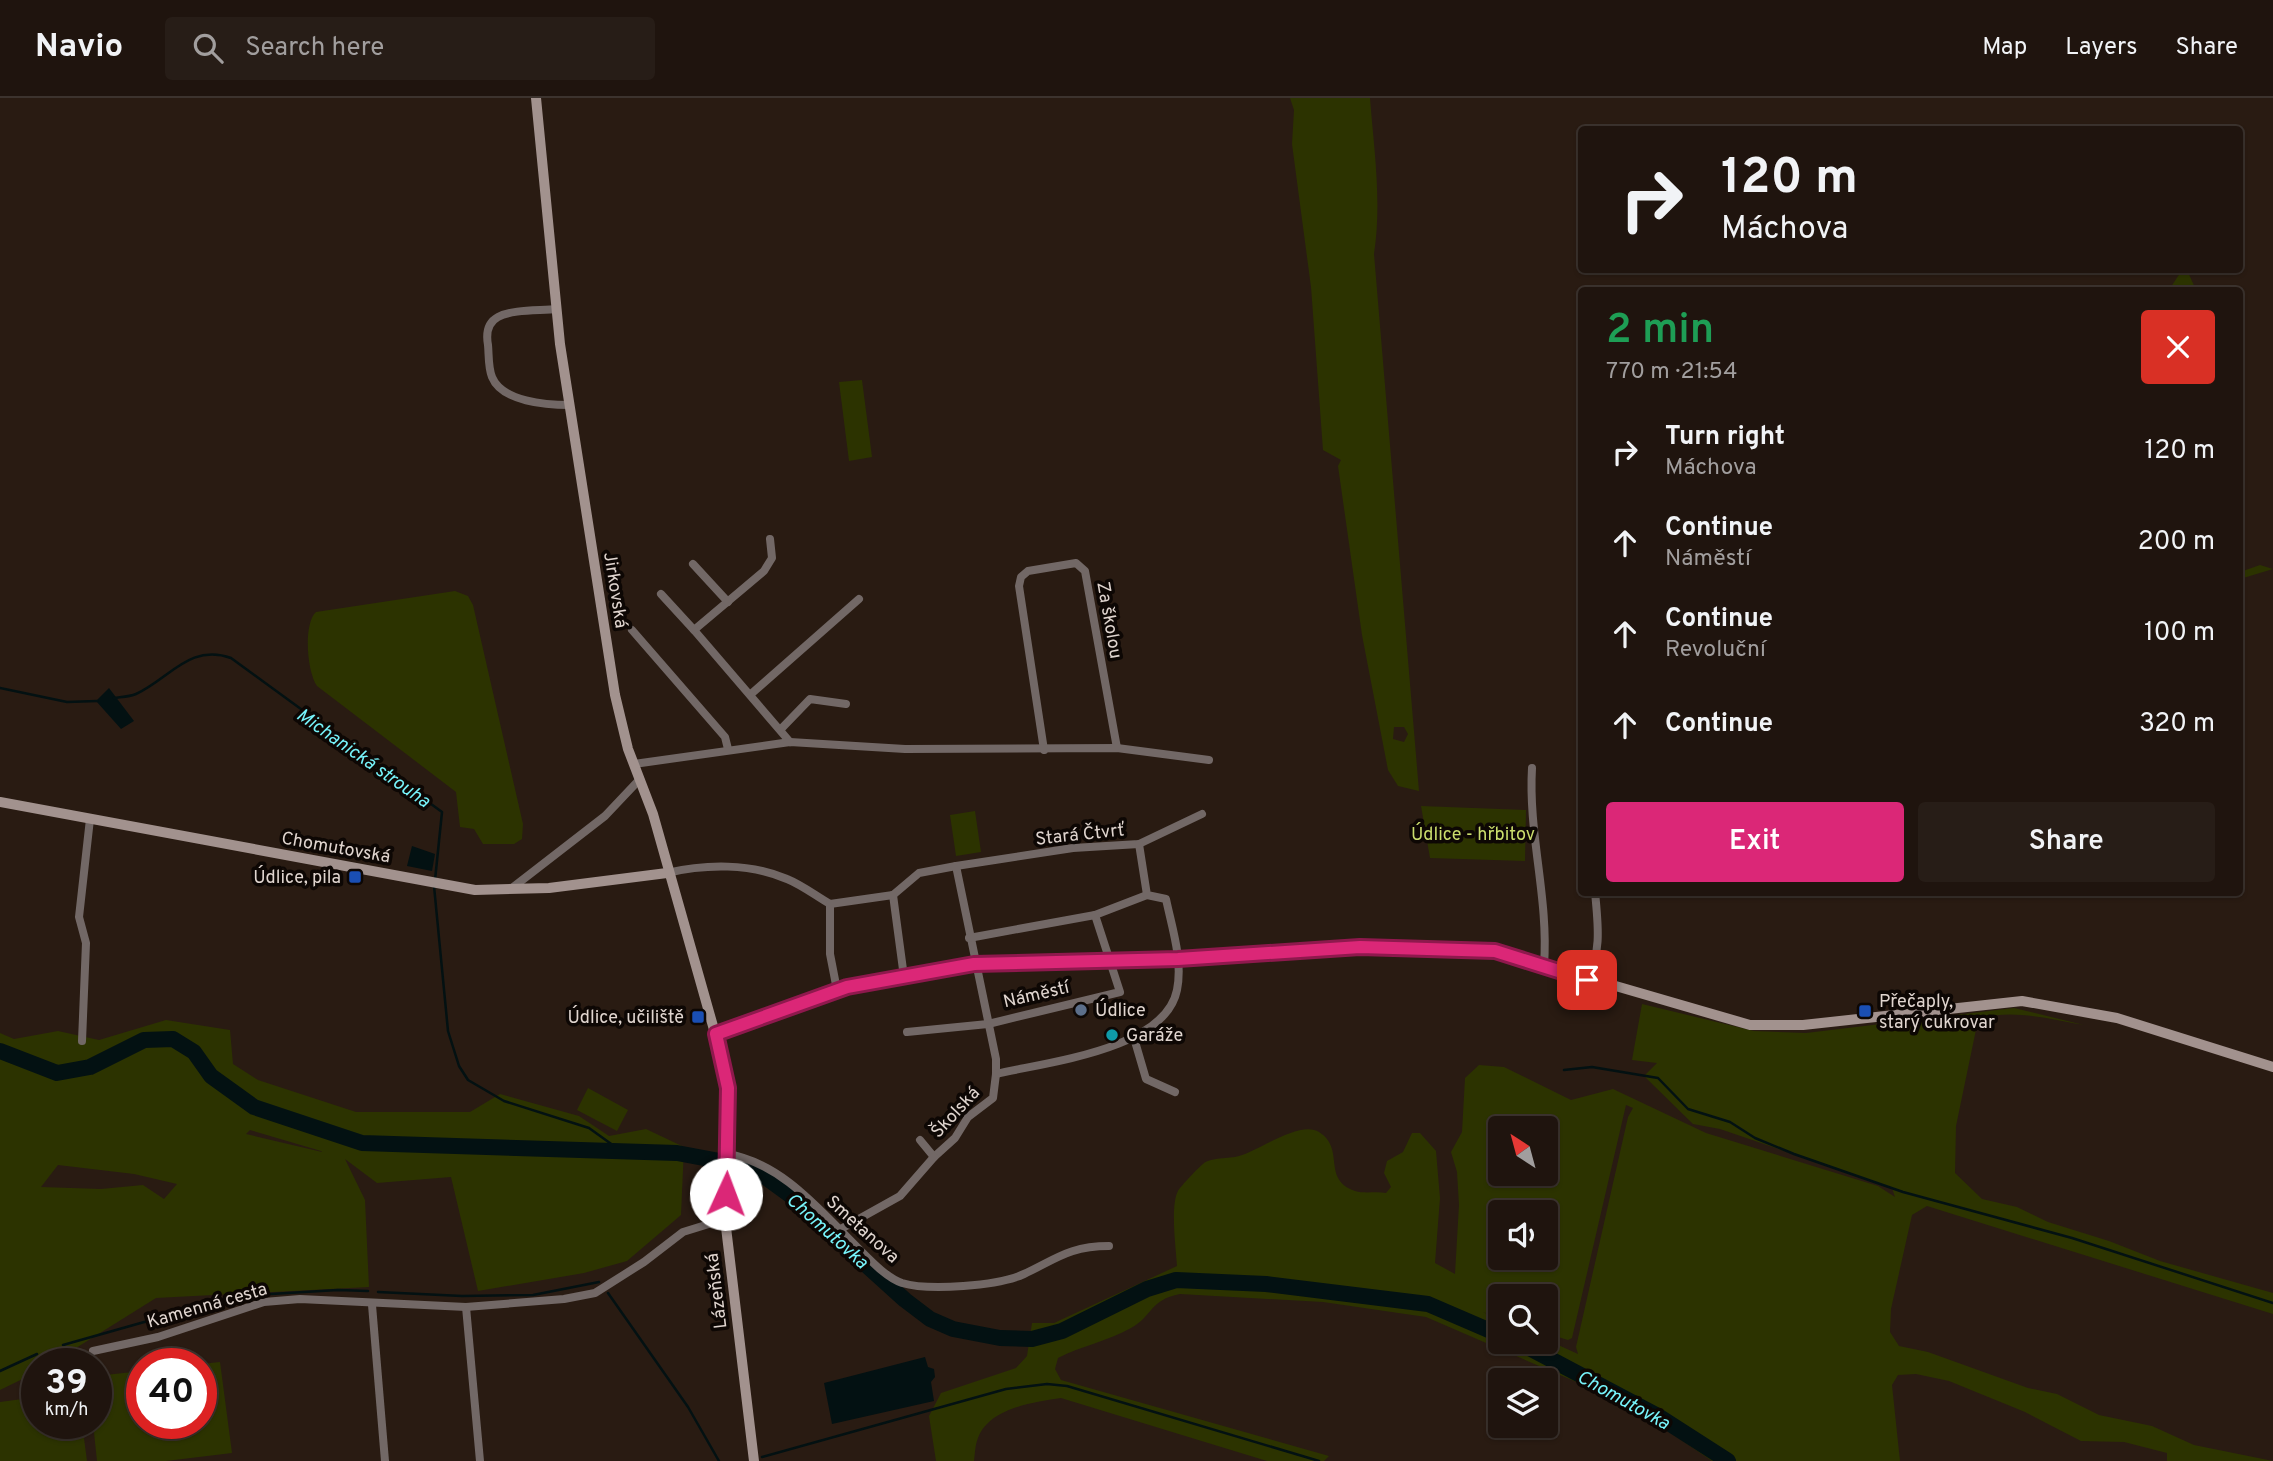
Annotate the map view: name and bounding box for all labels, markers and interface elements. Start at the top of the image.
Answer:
search box [165,17,655,80]
text: Navio [35,27,123,69]
icon: search [189,29,227,67]
text: Search here [245,32,384,65]
text: Map [1982,33,2027,63]
text: Layers [2065,33,2137,63]
text: Share [2175,33,2238,63]
text: 120 m [1721,149,1858,211]
icon: right [1606,154,1697,245]
text: Máchova [1721,210,1848,250]
text: 2 min [1606,305,1714,358]
button: close [2141,310,2215,384]
text: 770 m · 21:54 [1606,358,1737,387]
text: Turn right [1665,421,1785,454]
icon: right [1606,433,1644,471]
text: 120 m [2145,435,2215,468]
text: Máchova [1665,454,1757,483]
text: Continue [1665,512,1773,545]
icon: ahead [1606,524,1644,562]
text: 200 m [2138,526,2215,559]
text: Náměstí [1665,545,1751,574]
street label: Jirkovská [597,551,632,630]
street label: Za školou [1090,580,1127,661]
text: Continue [1665,603,1773,636]
icon: ahead [1606,615,1644,653]
text: 100 m [2144,617,2215,650]
text: Revoluční [1665,636,1766,665]
water label: Michanická strouha [291,704,435,814]
icon: ahead [1606,706,1644,744]
text: Continue [1665,708,1773,741]
text: 320 m [2139,708,2215,741]
button: Exit [1606,802,1904,882]
button: Share [1918,802,2215,882]
street label: Stará Čtvrť [1034,817,1127,852]
park label: Údlice - hřbitov [1411,822,1535,847]
street label: Chomutovská [279,828,392,869]
place label: Údlice, pila [253,865,341,890]
marker: Údlice, pila [347,869,363,885]
pin [1557,950,1617,1010]
icon: arrive [1568,961,1606,999]
street label: Náměstí [1001,976,1073,1014]
place label: Přečaply, starý cukrovar [1879,991,1995,1035]
place label: Údlice [1095,998,1146,1023]
marker: Údlice [1073,1002,1089,1018]
marker: Přečaply, starý cukrovar [1857,1003,1873,1019]
place label: Údlice, učiliště [567,1005,684,1030]
marker: Údlice, učiliště [690,1009,706,1025]
place label: Garáže [1126,1025,1183,1048]
marker: Garáže [1104,1027,1120,1043]
street label: Školská [925,1081,986,1144]
north arrow [1488,1116,1558,1186]
map controls [1488,1116,1558,1438]
position arrow [689,1157,763,1231]
water label: Chomutovka [781,1188,873,1275]
street label: Smetanova [821,1191,903,1269]
button: sound [1488,1200,1558,1270]
street label: Lázeňská [701,1252,734,1330]
street label: Kamenná cesta [145,1278,270,1335]
button: search [1488,1284,1558,1354]
speed limit sign: 40 [126,1348,217,1439]
text: 39 [45,1362,88,1406]
water label: Chomutovka [1572,1365,1674,1436]
button: layers [1488,1368,1558,1438]
text: km/h [45,1399,88,1422]

